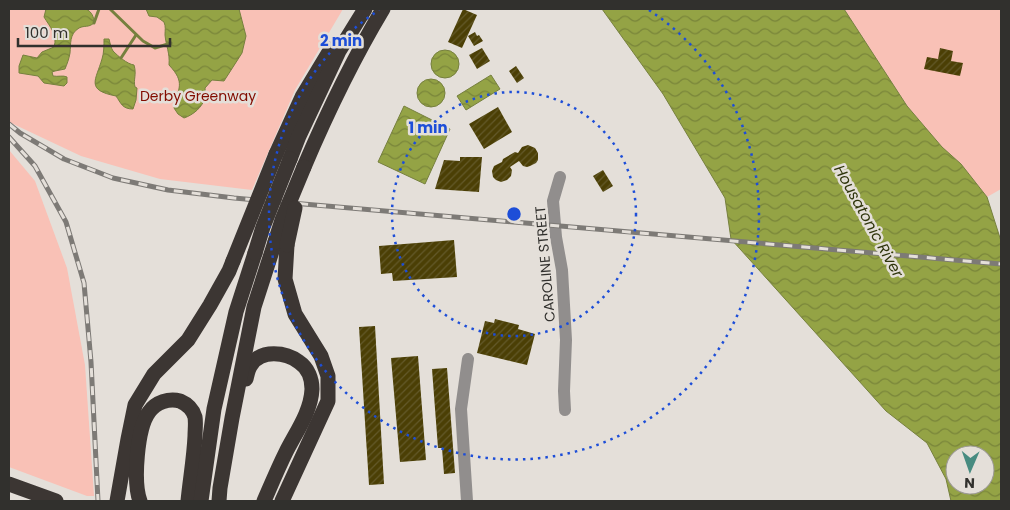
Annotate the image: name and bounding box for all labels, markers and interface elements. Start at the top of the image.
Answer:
scale bar [18,15,170,47]
text: 100 m [25,22,68,43]
text: 2 min [320,30,362,51]
park label: Derby Greenway [140,86,256,106]
text: 1 min [408,117,448,138]
water label: Housatonic River [829,161,909,281]
centre of rings [505,205,523,223]
street label: CAROLINE STREET [530,205,560,323]
north arrow [945,445,995,495]
text: N [964,473,975,493]

